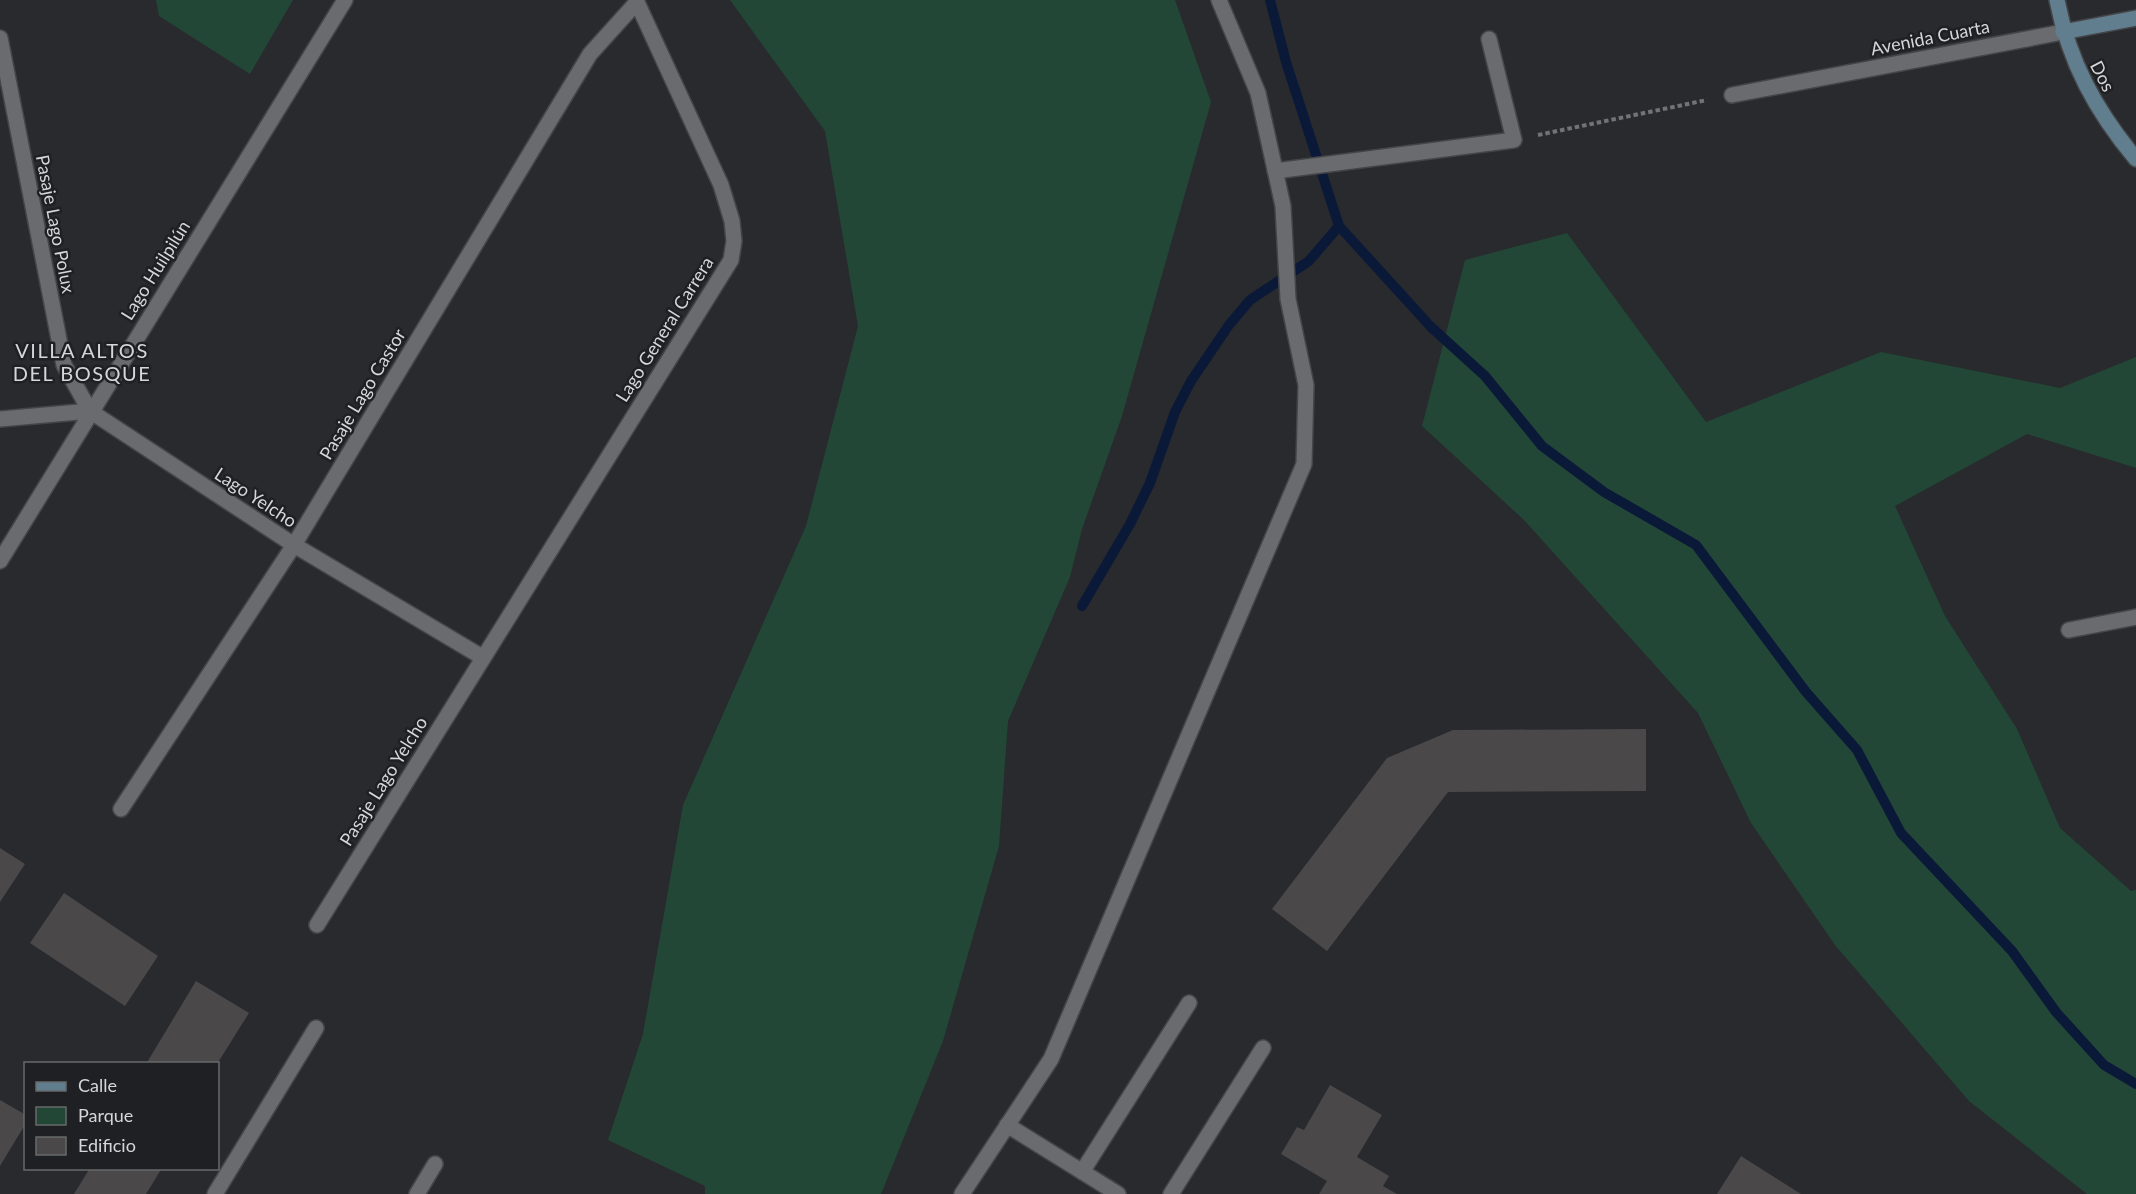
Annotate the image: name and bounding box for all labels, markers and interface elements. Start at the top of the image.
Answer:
street label: Avenida Cuarta [1869,15,1991,59]
street label: Dos [2086,57,2120,95]
street label: Pasaje Lago Polux [32,153,80,295]
street label: Lago Huilpilún [116,216,194,324]
street label: Lago General Carrera [610,252,718,406]
street label: Pasaje Lago Castor [314,324,410,463]
district label: VILLA ALTOS DEL BOSQUE [13,338,151,385]
street label: Lago Yelcho [211,462,301,532]
street label: Pasaje Lago Yelcho [334,712,432,850]
legend [24,1062,219,1170]
text: Calle [78,1074,117,1096]
text: Parque [78,1104,133,1126]
text: Edificio [78,1134,136,1156]

